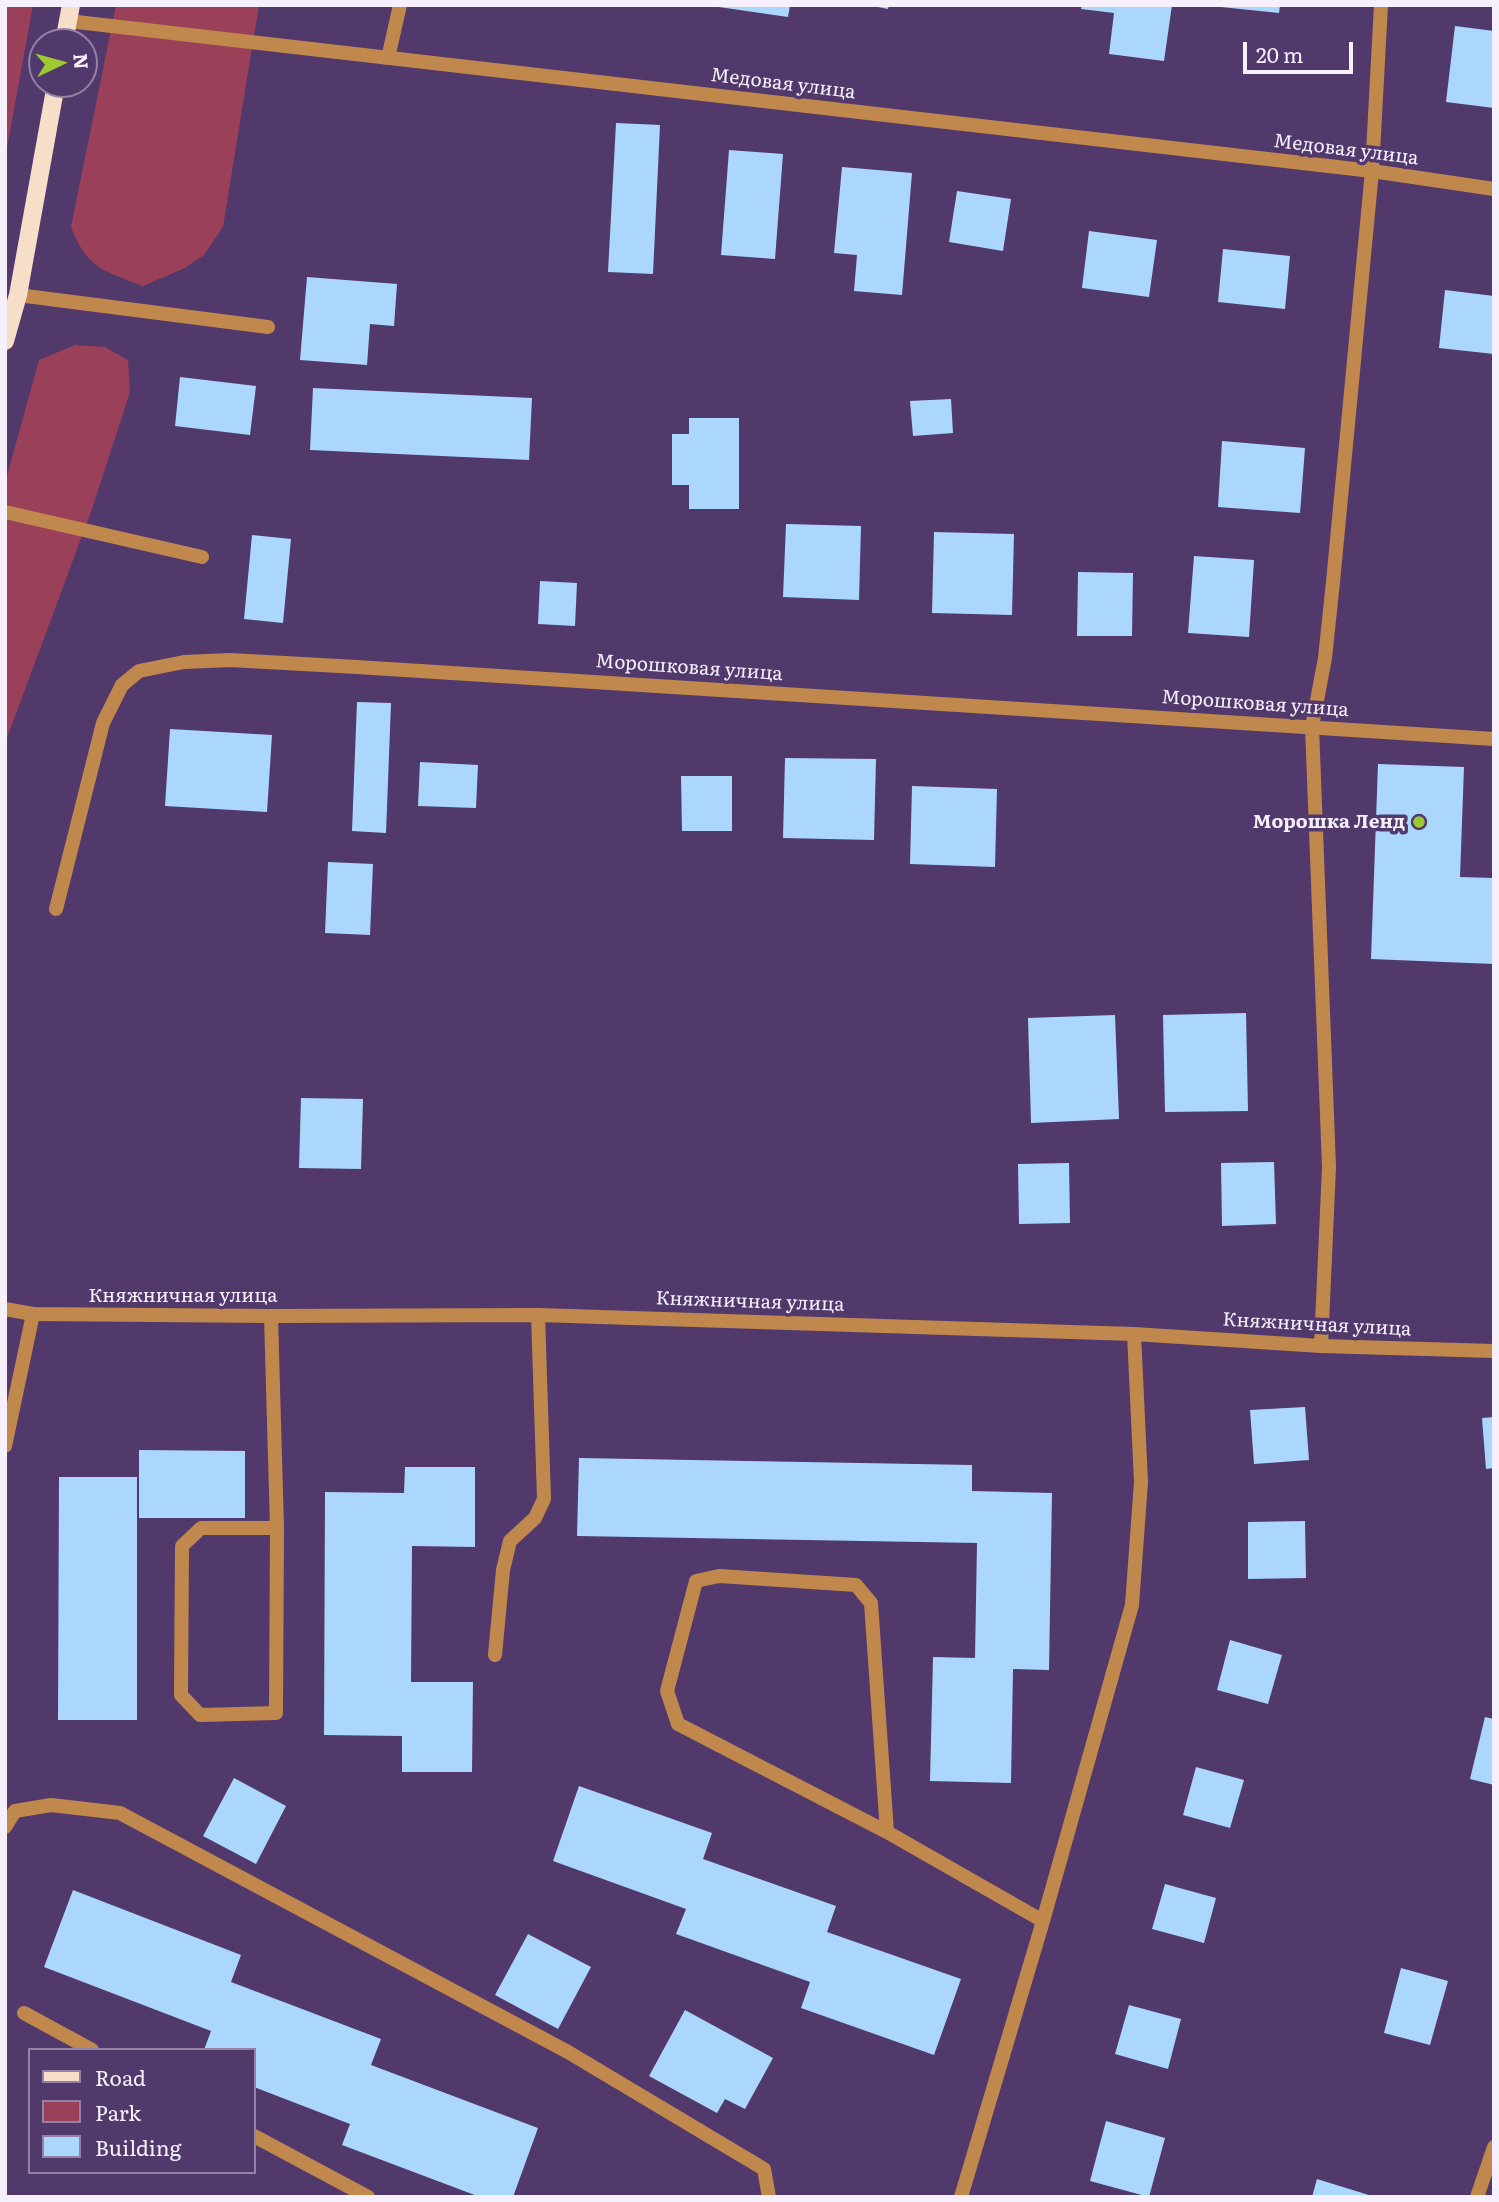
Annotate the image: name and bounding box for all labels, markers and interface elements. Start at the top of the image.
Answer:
north arrow [28,28,98,98]
scale bar [1247,28,1357,72]
text: 20 m [1256,38,1303,69]
text: N [67,52,97,71]
street label: Медовая улица [709,64,857,104]
street label: Медовая улица [1272,130,1420,170]
street label: Морошковая улица [594,650,784,686]
street label: Морошковая улица [1160,686,1350,722]
place label: Морошка Ленд [1253,811,1405,833]
marker: Морошка Ленд [1411,814,1427,830]
street label: Княжничная улица [89,1285,277,1307]
street label: Княжничная улица [655,1287,845,1317]
street label: Княжничная улица [1222,1309,1412,1341]
legend [28,2048,256,2174]
text: Road [95,2061,146,2092]
text: Park [95,2096,141,2127]
text: Building [95,2131,181,2162]

